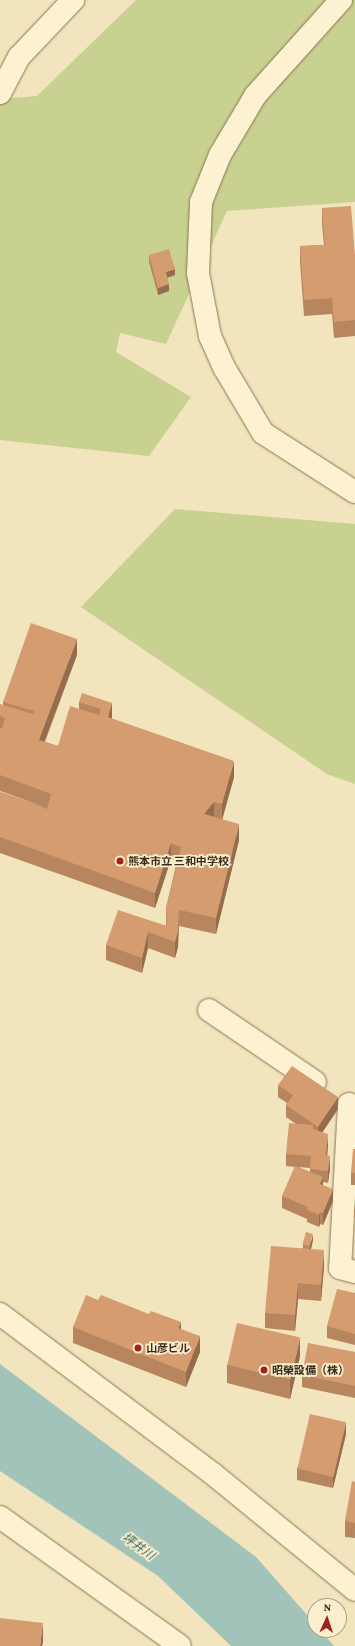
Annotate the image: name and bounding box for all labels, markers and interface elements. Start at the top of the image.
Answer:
place label: 熊本市立 三和中学校 [128,854,229,868]
marker: 熊本市立 三和中学校 [115,856,125,866]
place label: 山彦ビル [146,1341,190,1355]
marker: 山彦ビル [133,1343,143,1353]
place label: 昭榮設備（株） [272,1363,349,1377]
marker: 昭榮設備（株） [259,1365,269,1375]
water label: 坪井川 [119,1531,157,1563]
north arrow [307,1598,347,1638]
text: N [324,1601,332,1613]

